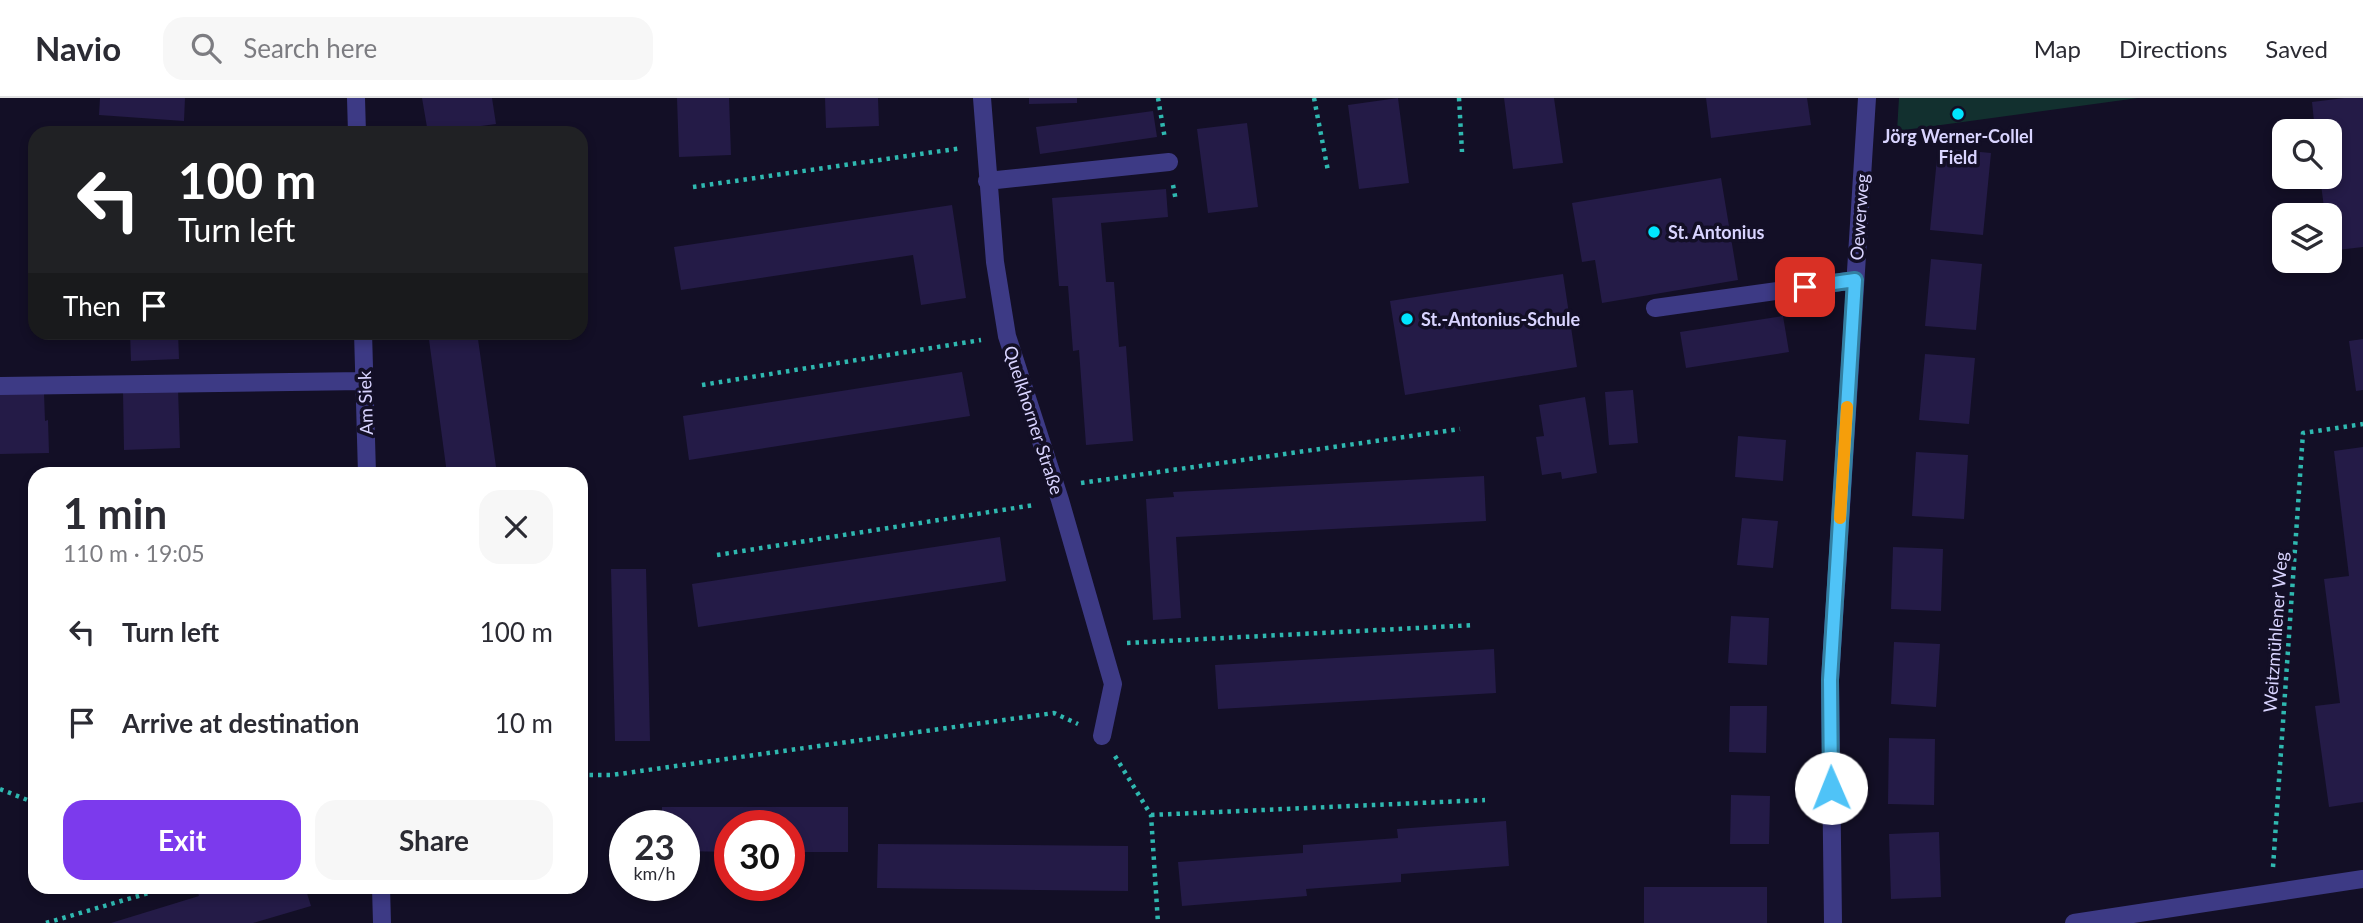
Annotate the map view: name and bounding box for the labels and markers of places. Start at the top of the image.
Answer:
marker: Jörg Werner-Collel Field [1950,106,1966,122]
place label: Jörg Werner-Collel Field [1883,125,2033,168]
place label: St. Antonius [1668,221,1765,243]
marker: St. Antonius [1646,224,1662,240]
pin [1775,257,1835,317]
place label: St.-Antonius-Schule [1421,308,1580,330]
marker: St.-Antonius-Schule [1399,311,1415,327]

